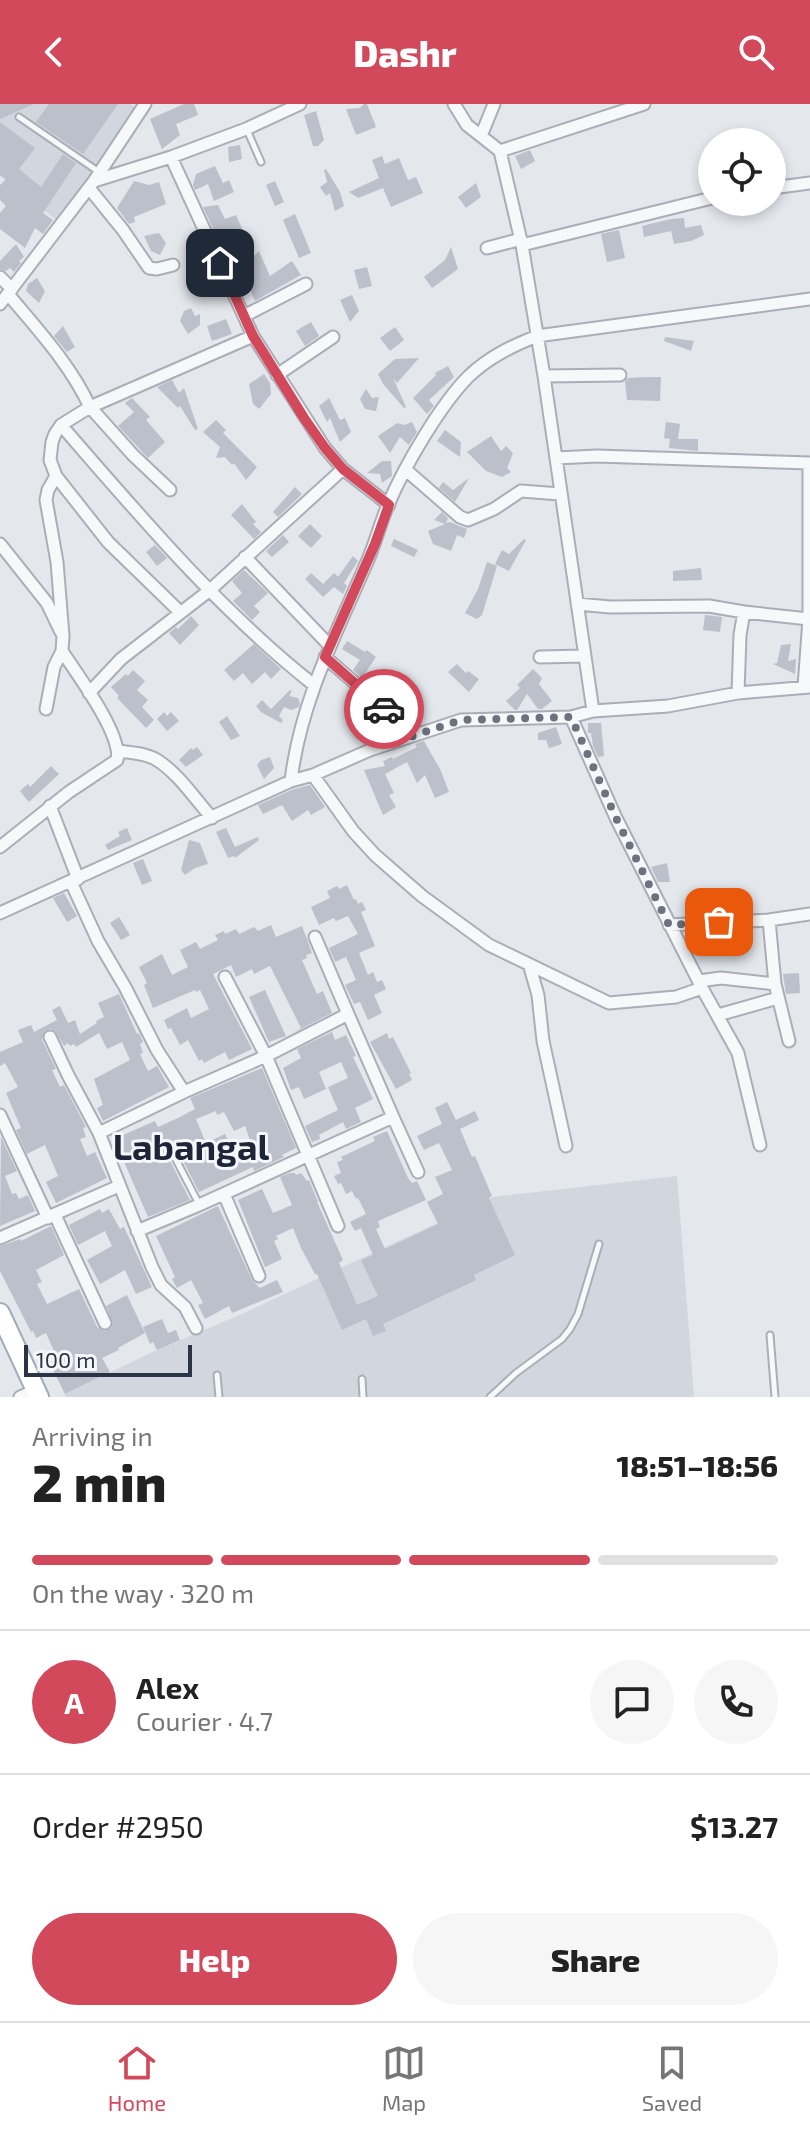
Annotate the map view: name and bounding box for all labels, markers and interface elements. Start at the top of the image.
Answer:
icon: back [32,30,76,74]
icon: search [734,30,778,74]
text: Dashr [353,31,457,74]
map controls [698,128,786,216]
button: locate [698,128,786,216]
pin [186,229,254,297]
icon: home [198,241,242,285]
courier [344,669,424,749]
icon: car [362,687,406,731]
pin [685,888,753,956]
icon: bag [697,900,741,944]
district label: Labangal [113,1124,269,1167]
scale bar [24,1341,192,1377]
text: 100 m [36,1346,95,1372]
text: Arriving in [32,1420,153,1451]
text: 18:51–18:56 [616,1447,778,1483]
text: 2 min [32,1450,167,1512]
text: On the way · 320 m [32,1577,254,1608]
button: chat [590,1660,674,1744]
button: phone [694,1660,778,1744]
text: Alex [136,1669,199,1705]
text: A [64,1684,84,1720]
text: Courier · 4.7 [136,1705,273,1736]
text: Order #2950 [32,1808,204,1844]
text: $13.27 [690,1808,778,1844]
button: Help [32,1913,397,2005]
button: Share [413,1913,778,2005]
tab: Home [108,2041,166,2115]
tab: Map [382,2041,426,2115]
tab: Saved [642,2041,702,2115]

